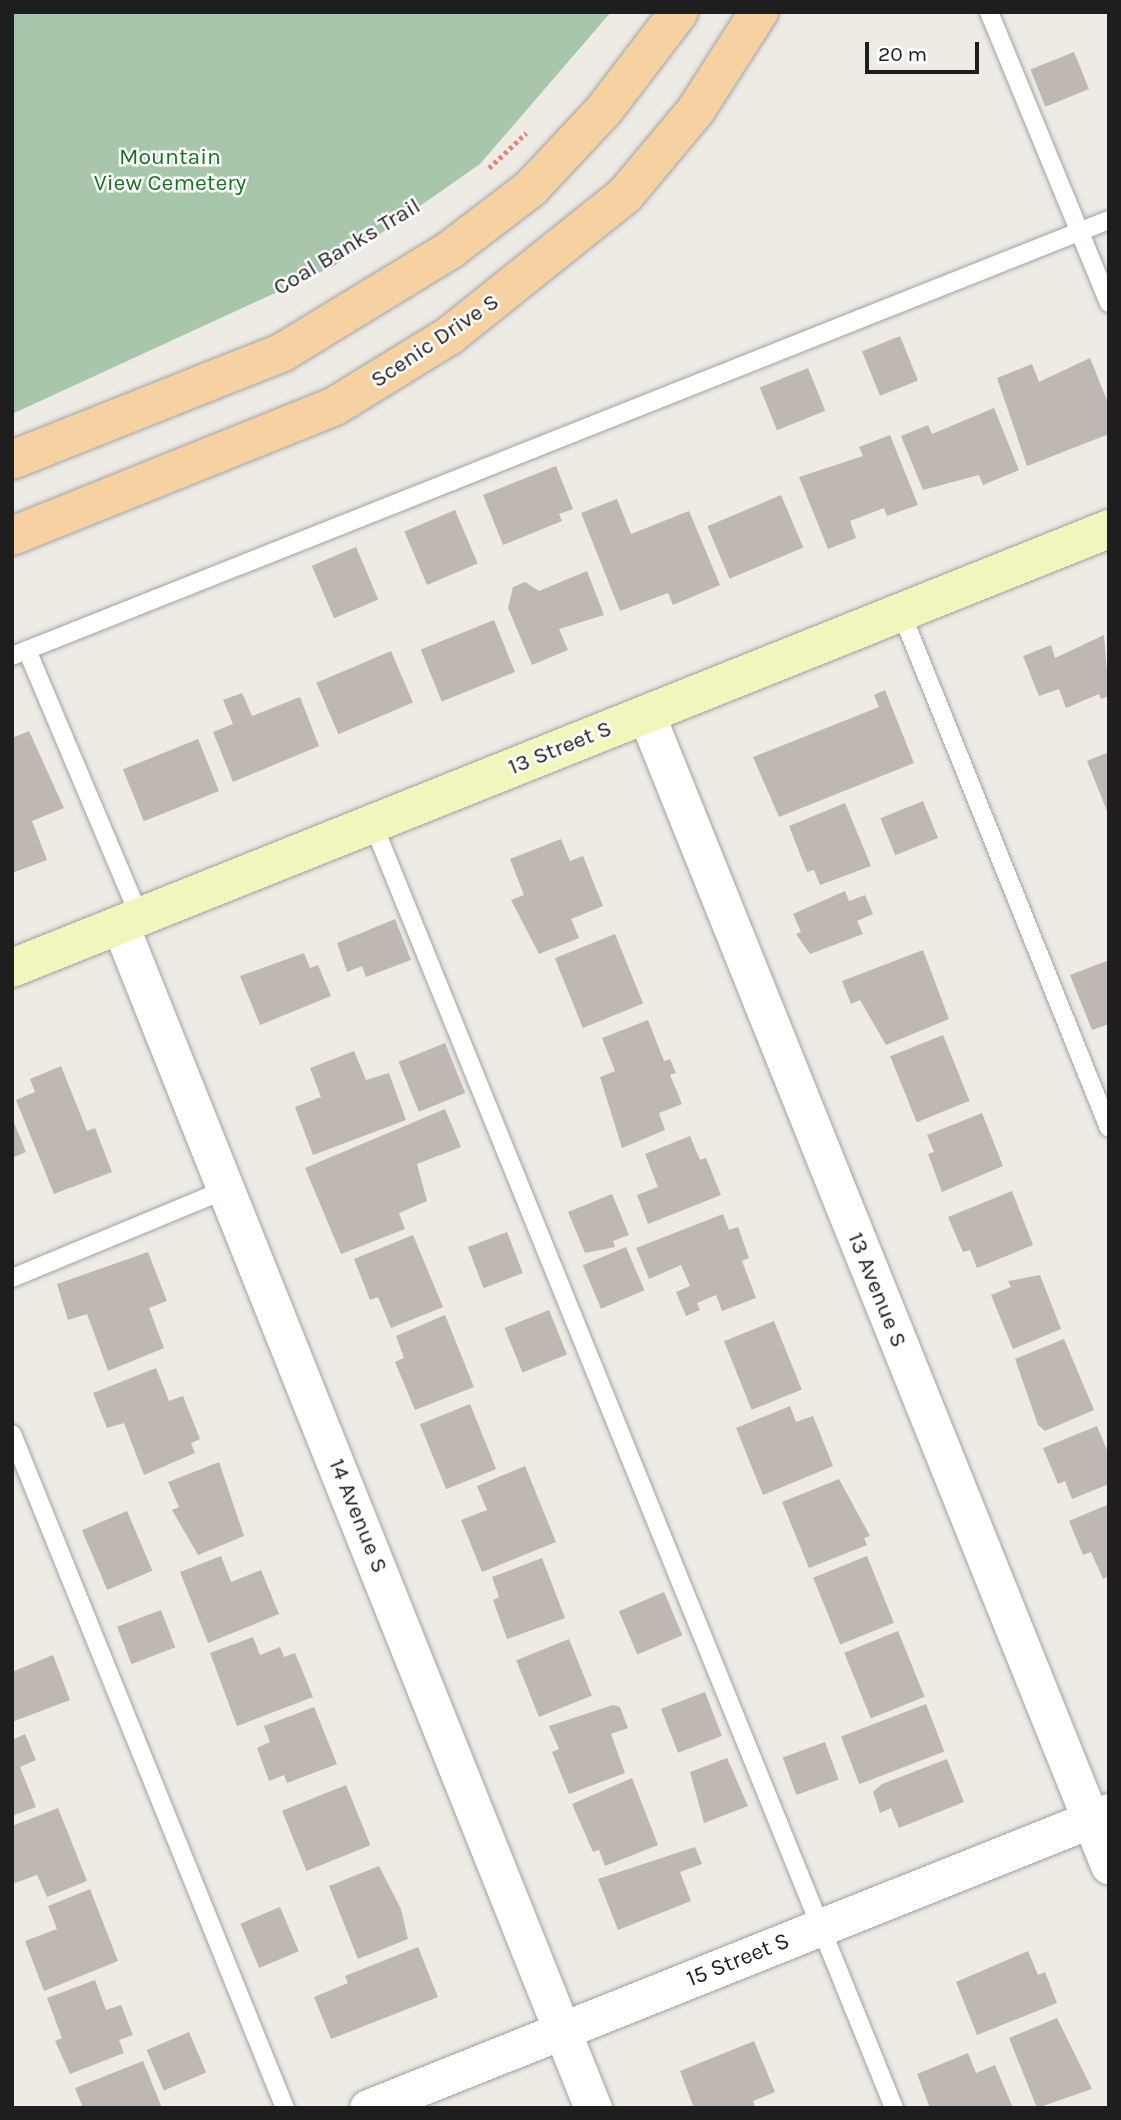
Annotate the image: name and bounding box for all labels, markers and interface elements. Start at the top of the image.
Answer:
scale bar [869,28,983,72]
text: 20 m [878,42,927,66]
park label: Mountain View Cemetery [94,143,246,197]
street label: Coal Banks Trail [268,192,426,302]
street label: Scenic Drive S [366,288,504,394]
street label: 13 Street S [504,715,616,781]
street label: 13 Avenue S [841,1228,913,1352]
street label: 14 Avenue S [323,1455,393,1577]
street label: 15 Street S [683,1927,793,1993]

